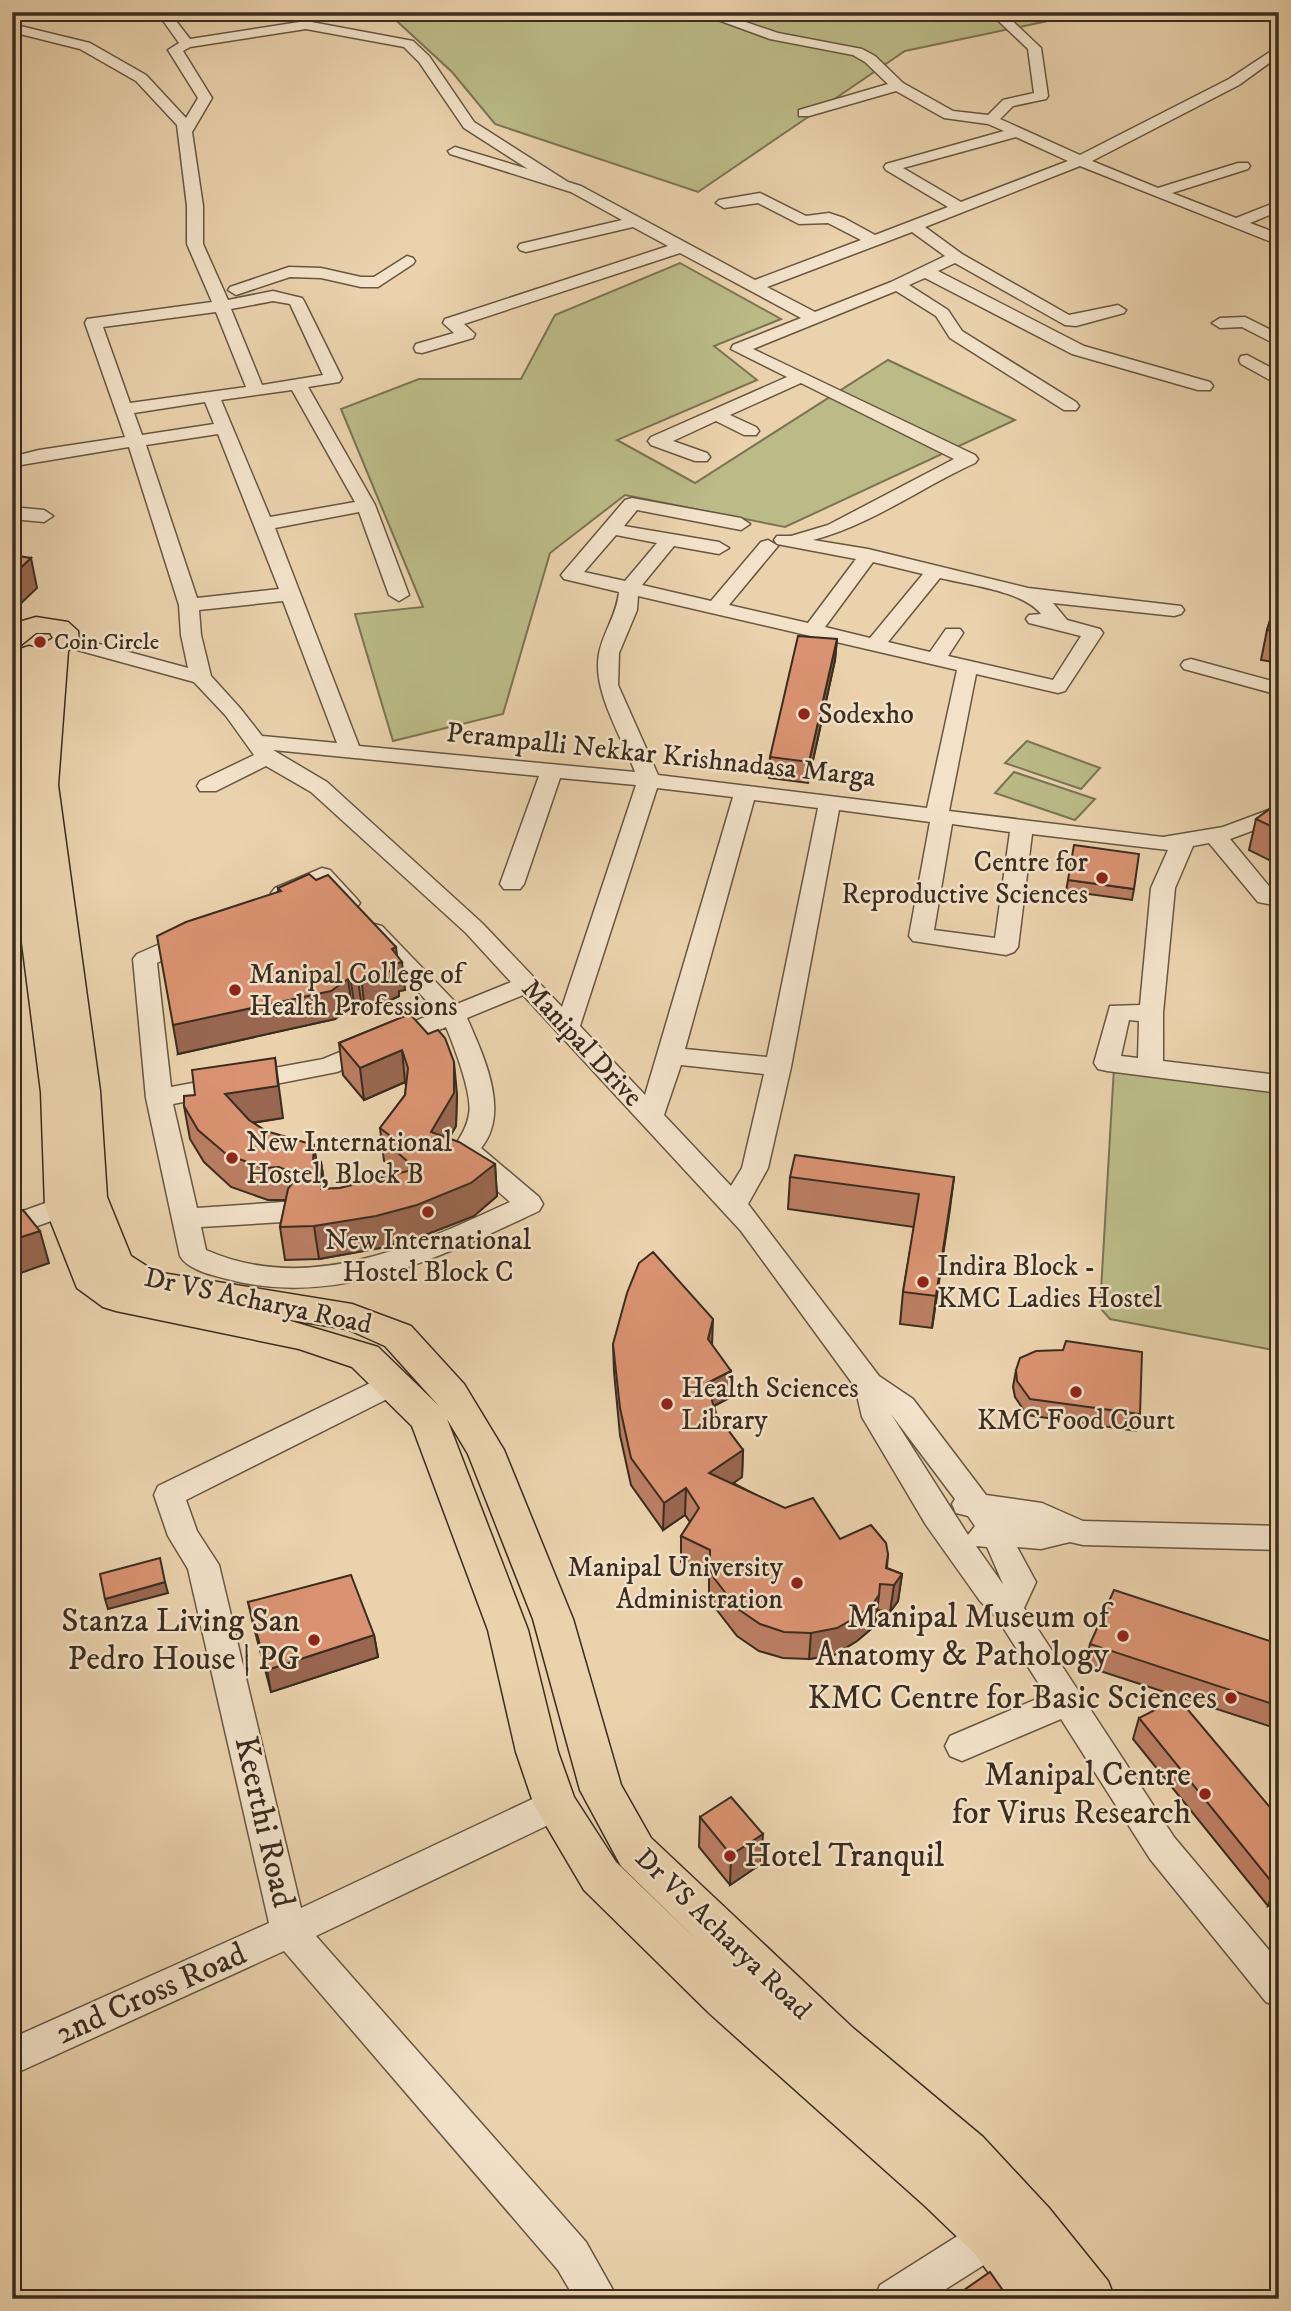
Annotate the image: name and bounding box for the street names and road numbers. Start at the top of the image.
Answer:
street label: Perampalli Nekkar Krishnadasa Marga [445,715,877,795]
street label: Manipal Drive [514,972,650,1114]
street label: Dr VS Acharya Road [141,1260,375,1342]
street label: Keerthi Road [224,1733,304,1912]
street label: Dr VS Acharya Road [627,1841,819,2027]
street label: 2nd Cross Road [49,1933,253,2054]

